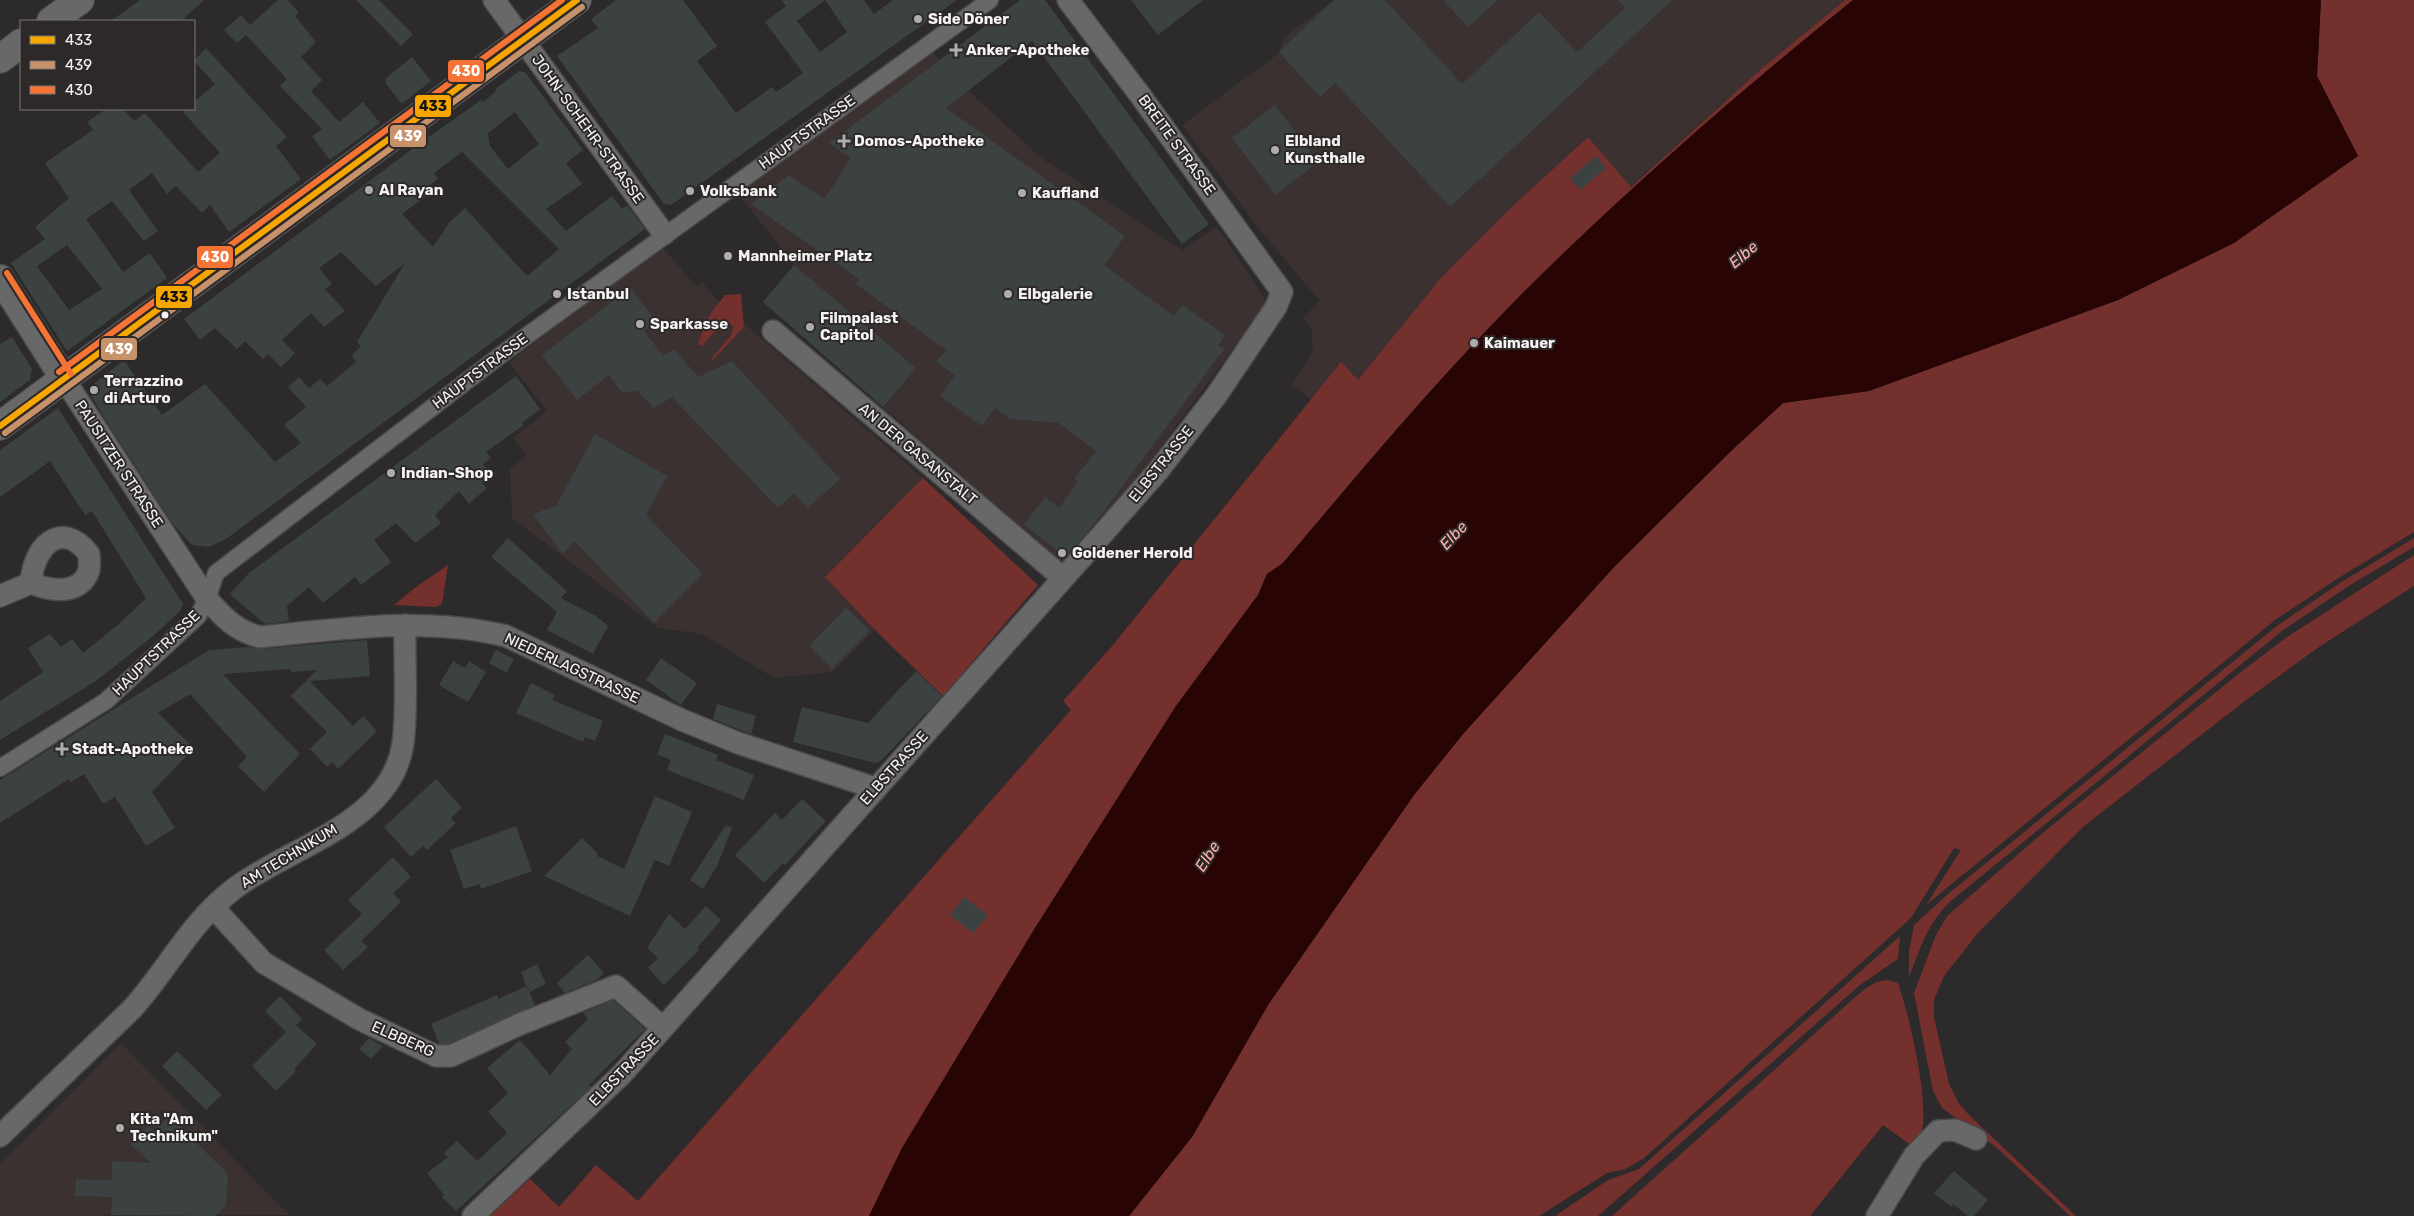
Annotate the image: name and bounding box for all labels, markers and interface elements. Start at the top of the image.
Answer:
place label: Side Döner [928,10,1009,28]
marker: Side Döner [912,13,924,25]
legend [20,20,195,110]
text: 433 [65,31,92,49]
place label: Anker-Apotheke [966,41,1090,59]
marker: Anker-Apotheke [950,44,962,56]
street label: JOHN-SCHEHR-STRASSE [528,51,648,207]
text: 439 [65,56,92,74]
line badge: 430 [447,59,485,83]
text: 430 [452,63,480,80]
text: 430 [65,81,93,99]
street label: HAUPTSTRASSE [755,91,859,173]
street label: BREITE STRASSE [1134,91,1220,199]
line badge: 433 [414,94,452,118]
text: 433 [419,98,447,115]
line badge: 439 [389,124,427,148]
text: 439 [394,128,422,145]
place label: Domos-Apotheke [854,132,984,150]
place label: Elbland Kunsthalle [1285,132,1365,167]
marker: Domos-Apotheke [838,135,850,147]
marker: Elbland Kunsthalle [1269,144,1281,156]
place label: Al Rayan [379,181,443,199]
place label: Volksbank [700,182,777,200]
marker: Al Rayan [363,184,375,196]
place label: Kaufland [1032,184,1099,202]
marker: Volksbank [684,185,696,197]
marker: Kaufland [1016,187,1028,199]
water label: Elbe [1725,237,1762,272]
line badge: 430 [196,245,234,269]
place label: Mannheimer Platz [738,247,872,265]
text: 430 [201,249,229,266]
marker: Mannheimer Platz [722,250,734,262]
line badge: 433 [155,285,193,309]
place label: Istanbul [567,285,629,303]
place label: Elbgalerie [1018,285,1093,303]
marker: Istanbul [551,288,563,300]
marker: Elbgalerie [1002,288,1014,300]
text: 433 [160,289,188,306]
place label: Filmpalast Capitol [820,309,898,344]
unlabelled marker [160,310,170,320]
place label: Sparkasse [650,315,728,333]
marker: Sparkasse [634,318,646,330]
marker: Filmpalast Capitol [804,321,816,333]
street label: HAUPTSTRASSE [429,329,531,413]
place label: Kaimauer [1484,334,1555,352]
line badge: 439 [100,337,138,361]
marker: Kaimauer [1468,337,1480,349]
text: 439 [105,341,133,358]
place label: Terrazzino di Arturo [104,372,183,407]
marker: Terrazzino di Arturo [88,384,100,396]
street label: PAUSITZER STRASSE [71,397,167,531]
street label: AN DER GASANSTALT [855,399,981,509]
street label: ELBSTRASSE [1125,422,1197,506]
place label: Indian-Shop [401,464,493,482]
marker: Indian-Shop [385,467,397,479]
water label: Elbe [1435,517,1471,554]
place label: Goldener Herold [1072,544,1193,562]
marker: Goldener Herold [1056,547,1068,559]
street label: HAUPTSTRASSE [108,607,204,699]
street label: NIEDERLAGSTRASSE [502,629,642,707]
street label: ELBSTRASSE [856,727,932,809]
place label: Stadt-Apotheke [72,740,193,758]
marker: Stadt-Apotheke [56,743,68,755]
street label: AM TECHNIKUM [237,820,341,892]
water label: Elbe [1191,838,1224,875]
street label: ELBBERG [369,1017,437,1061]
street label: ELBSTRASSE [585,1030,663,1110]
place label: Kita "Am Technikum" [130,1110,218,1145]
marker: Kita "Am Technikum" [114,1122,126,1134]

